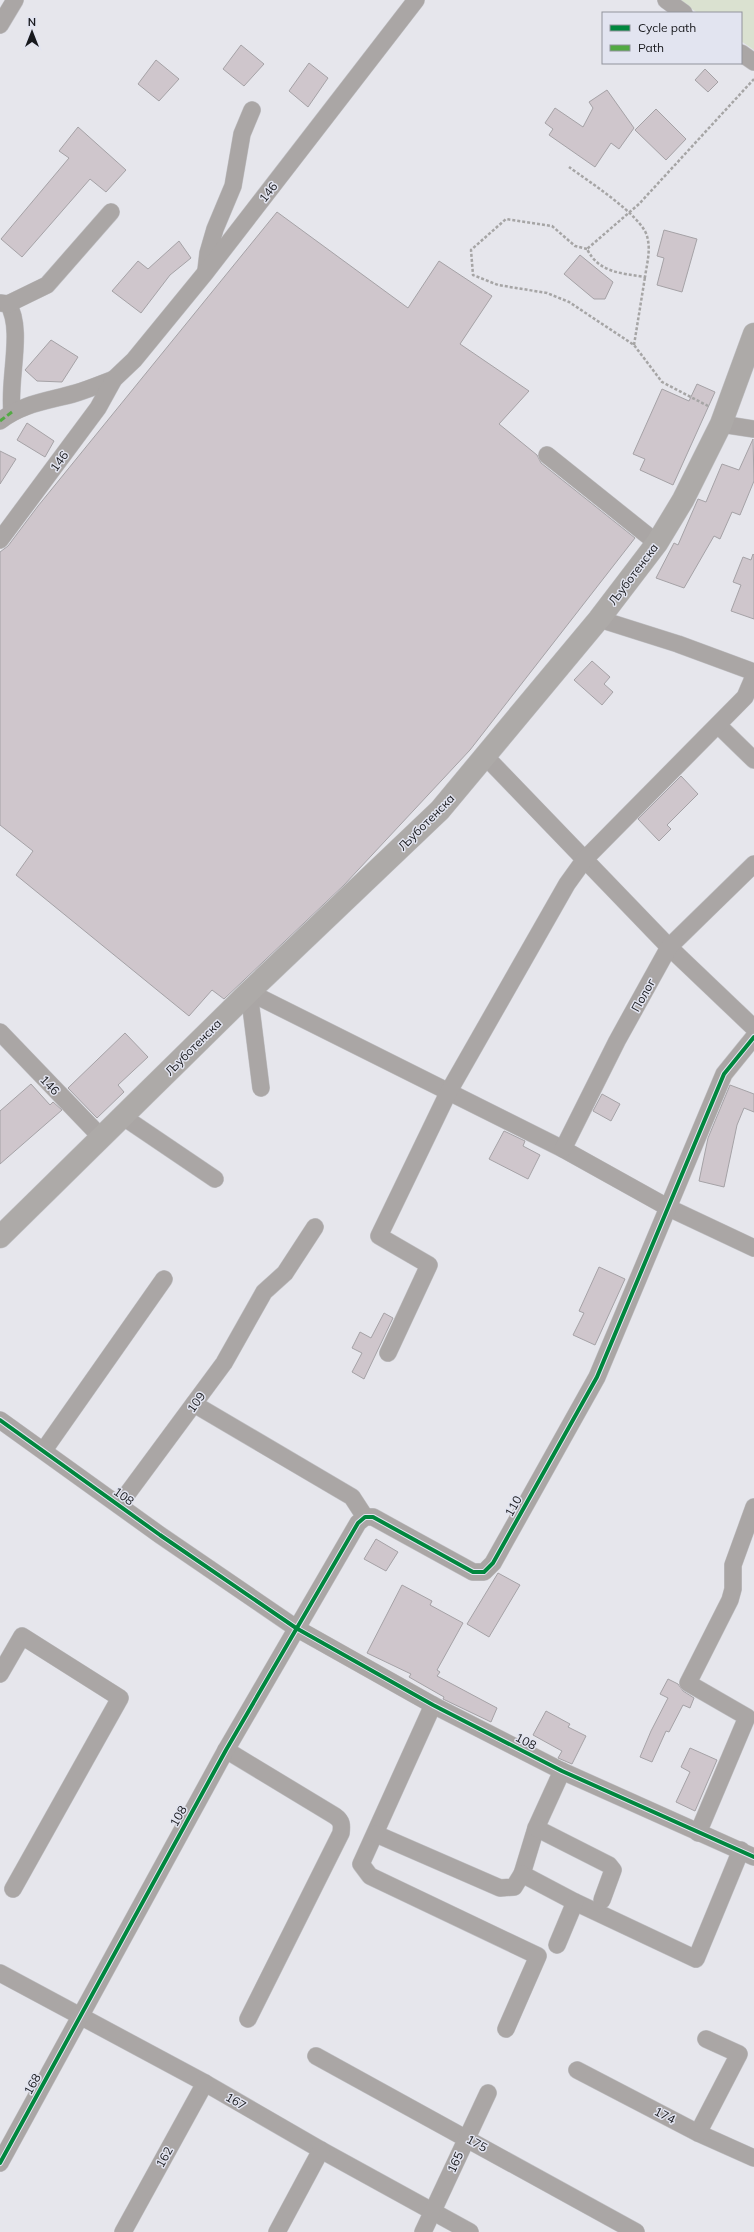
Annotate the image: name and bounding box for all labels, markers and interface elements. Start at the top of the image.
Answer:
north arrow [12,12,52,52]
legend [602,12,742,64]
text: N [28,15,36,29]
text: Cycle path [638,20,696,35]
text: Path [638,40,664,55]
street label: 146 [255,179,281,205]
street label: 146 [47,448,71,474]
street label: Љуботенска [605,540,661,608]
street label: Љуботенска [395,791,457,853]
street label: Полог [628,975,658,1014]
street label: Љуботенска [162,1016,224,1078]
street label: 146 [37,1072,63,1098]
street label: 109 [184,1389,208,1415]
street label: 108 [111,1484,137,1508]
street label: 110 [501,1493,525,1519]
street label: 108 [513,1729,539,1753]
street label: 108 [166,1803,190,1829]
street label: 168 [20,2071,44,2097]
street label: 167 [223,2089,249,2113]
street label: 174 [652,2103,678,2127]
street label: 175 [464,2131,490,2155]
street label: 162 [152,2144,176,2170]
street label: 165 [444,2149,466,2175]

